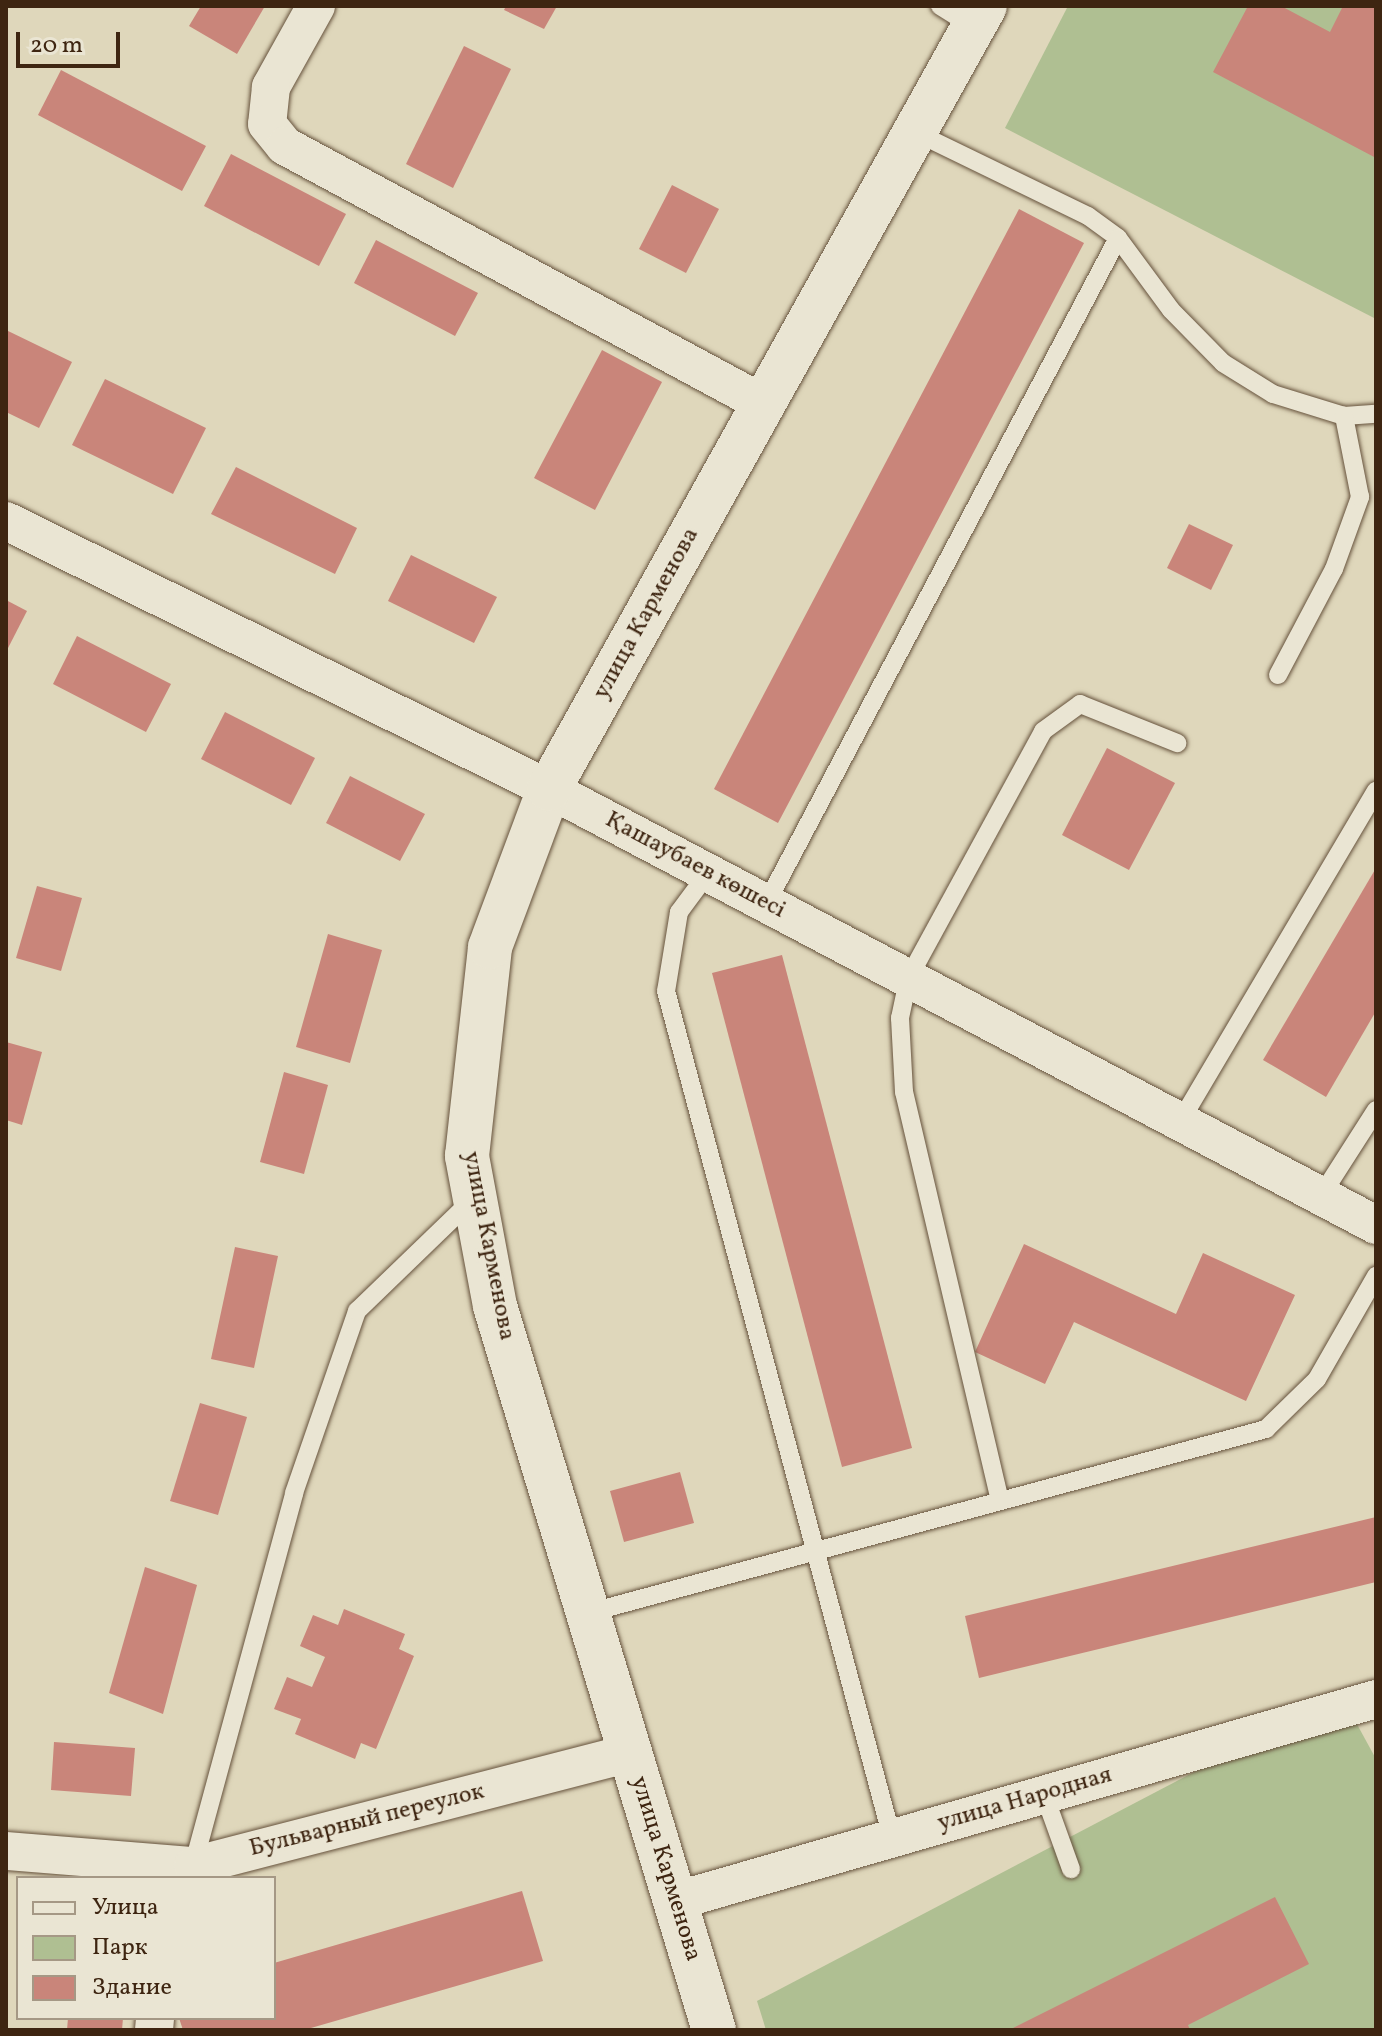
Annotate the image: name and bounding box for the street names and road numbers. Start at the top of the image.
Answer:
street label: улица Карменова [588,523,706,705]
street label: Қашаубаев көшесі [600,806,790,926]
street label: улица Карменова [456,1149,520,1343]
street label: улица Народная [934,1761,1116,1839]
street label: улица Карменова [623,1773,707,1965]
street label: Бульварный переулок [247,1778,487,1864]

